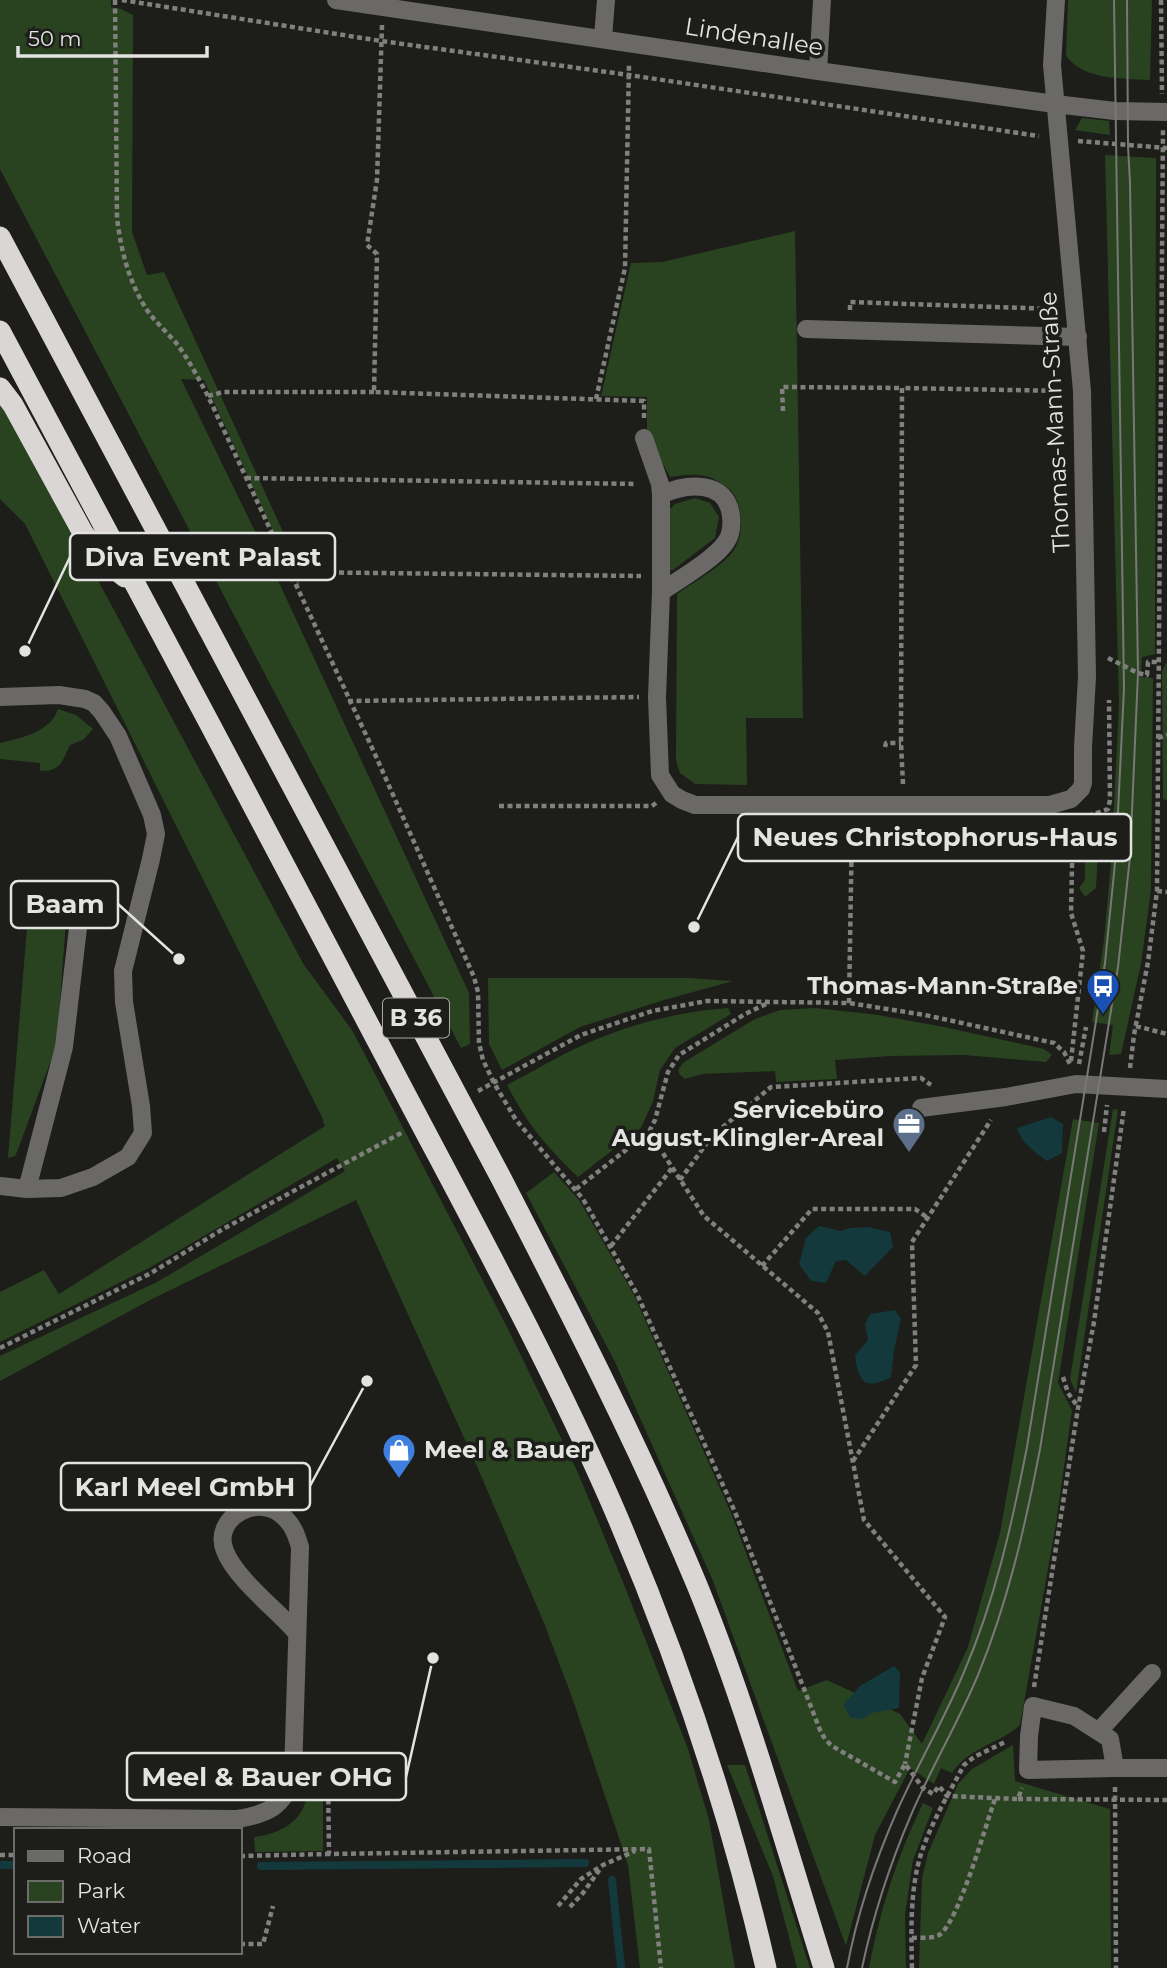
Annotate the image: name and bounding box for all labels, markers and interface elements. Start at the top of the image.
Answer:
street label: Lindenallee [683,11,825,62]
scale bar [18,14,206,58]
text: 50 m [28,26,82,51]
street label: Thomas-Mann-Straße [1033,291,1076,553]
callout: Diva Event Palast [70,533,335,580]
text: Diva Event Palast [85,541,321,573]
callout: Neues Christophorus-Haus [738,814,1131,861]
text: Neues Christophorus-Haus [753,821,1118,853]
callout: Baam [11,881,118,928]
text: Baam [25,888,105,920]
bus stop icon: Thomas-Mann-Straße [1084,967,1122,1016]
place label: Thomas-Mann-Straße [807,971,1078,1000]
road number: B 36 [383,998,449,1037]
place label: Servicebüro August-Klingler-Areal [611,1095,884,1152]
office icon: Servicebüro August-Klingler-Areal [890,1105,928,1154]
shop icon: Meel & Bauer [380,1431,418,1480]
place label: Meel & Bauer [424,1435,591,1464]
callout: Karl Meel GmbH [61,1463,310,1510]
text: Karl Meel GmbH [75,1471,295,1503]
callout: Meel & Bauer OHG [127,1753,406,1800]
text: Meel & Bauer OHG [142,1761,392,1793]
legend [14,1828,242,1954]
text: Road [77,1843,132,1868]
text: Park [77,1878,125,1903]
text: Water [77,1913,141,1938]

